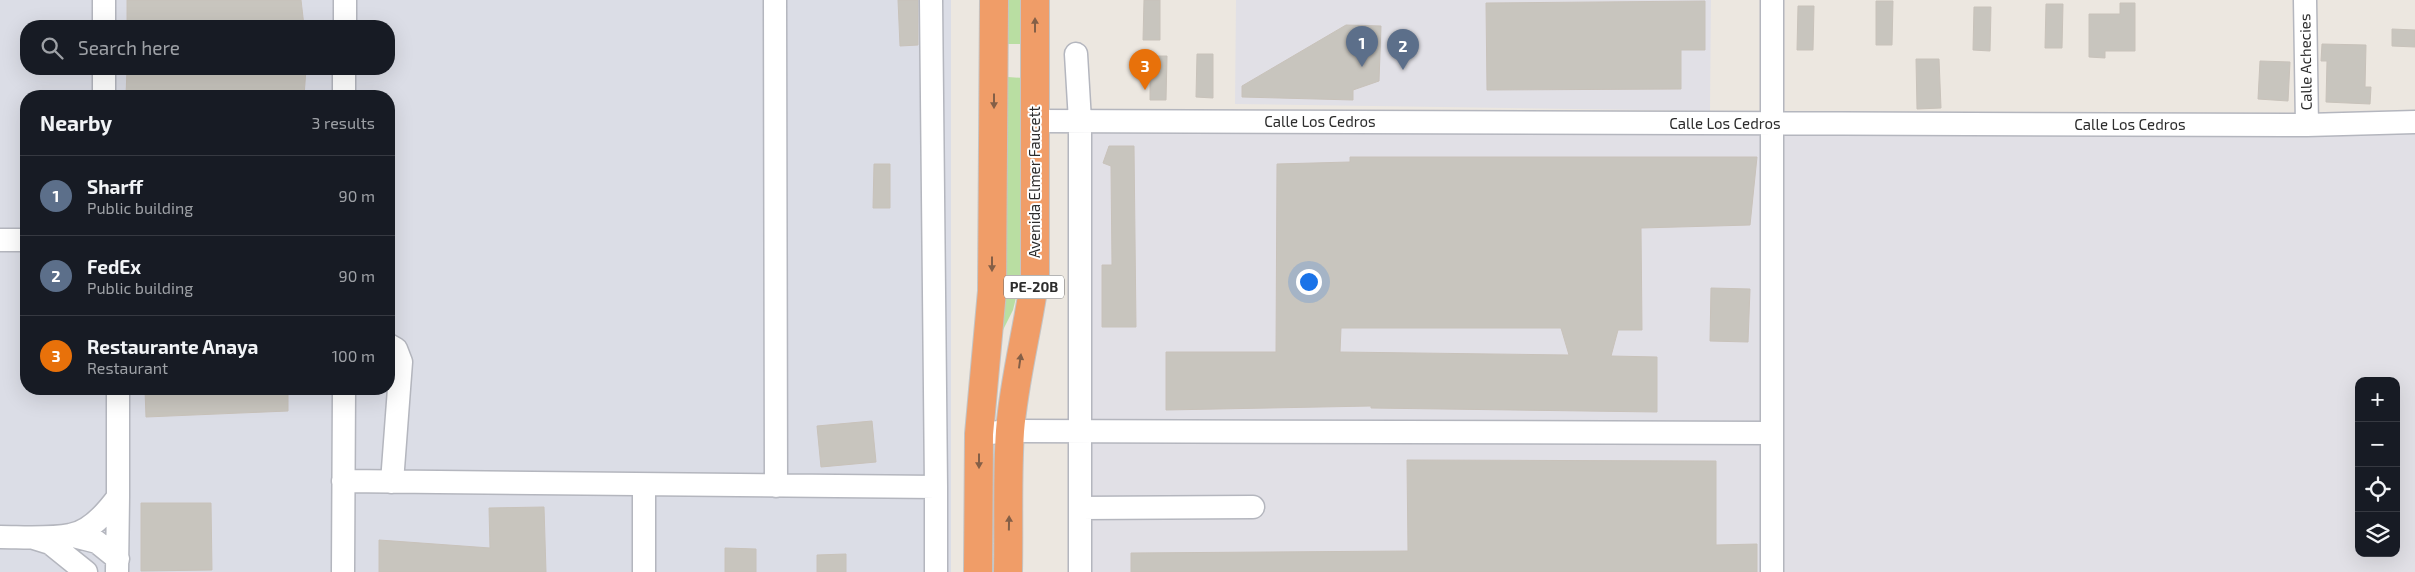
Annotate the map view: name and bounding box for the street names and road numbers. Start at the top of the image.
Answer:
street label: Calle Achecies [2295,13,2315,111]
street label: Avenida Elmer Faucett [1025,106,1043,258]
street label: Calle Los Cedros [1264,112,1376,130]
street label: Calle Los Cedros [1669,114,1781,132]
street label: Calle Los Cedros [2074,115,2186,133]
road number: PE-20B [1004,276,1064,298]

